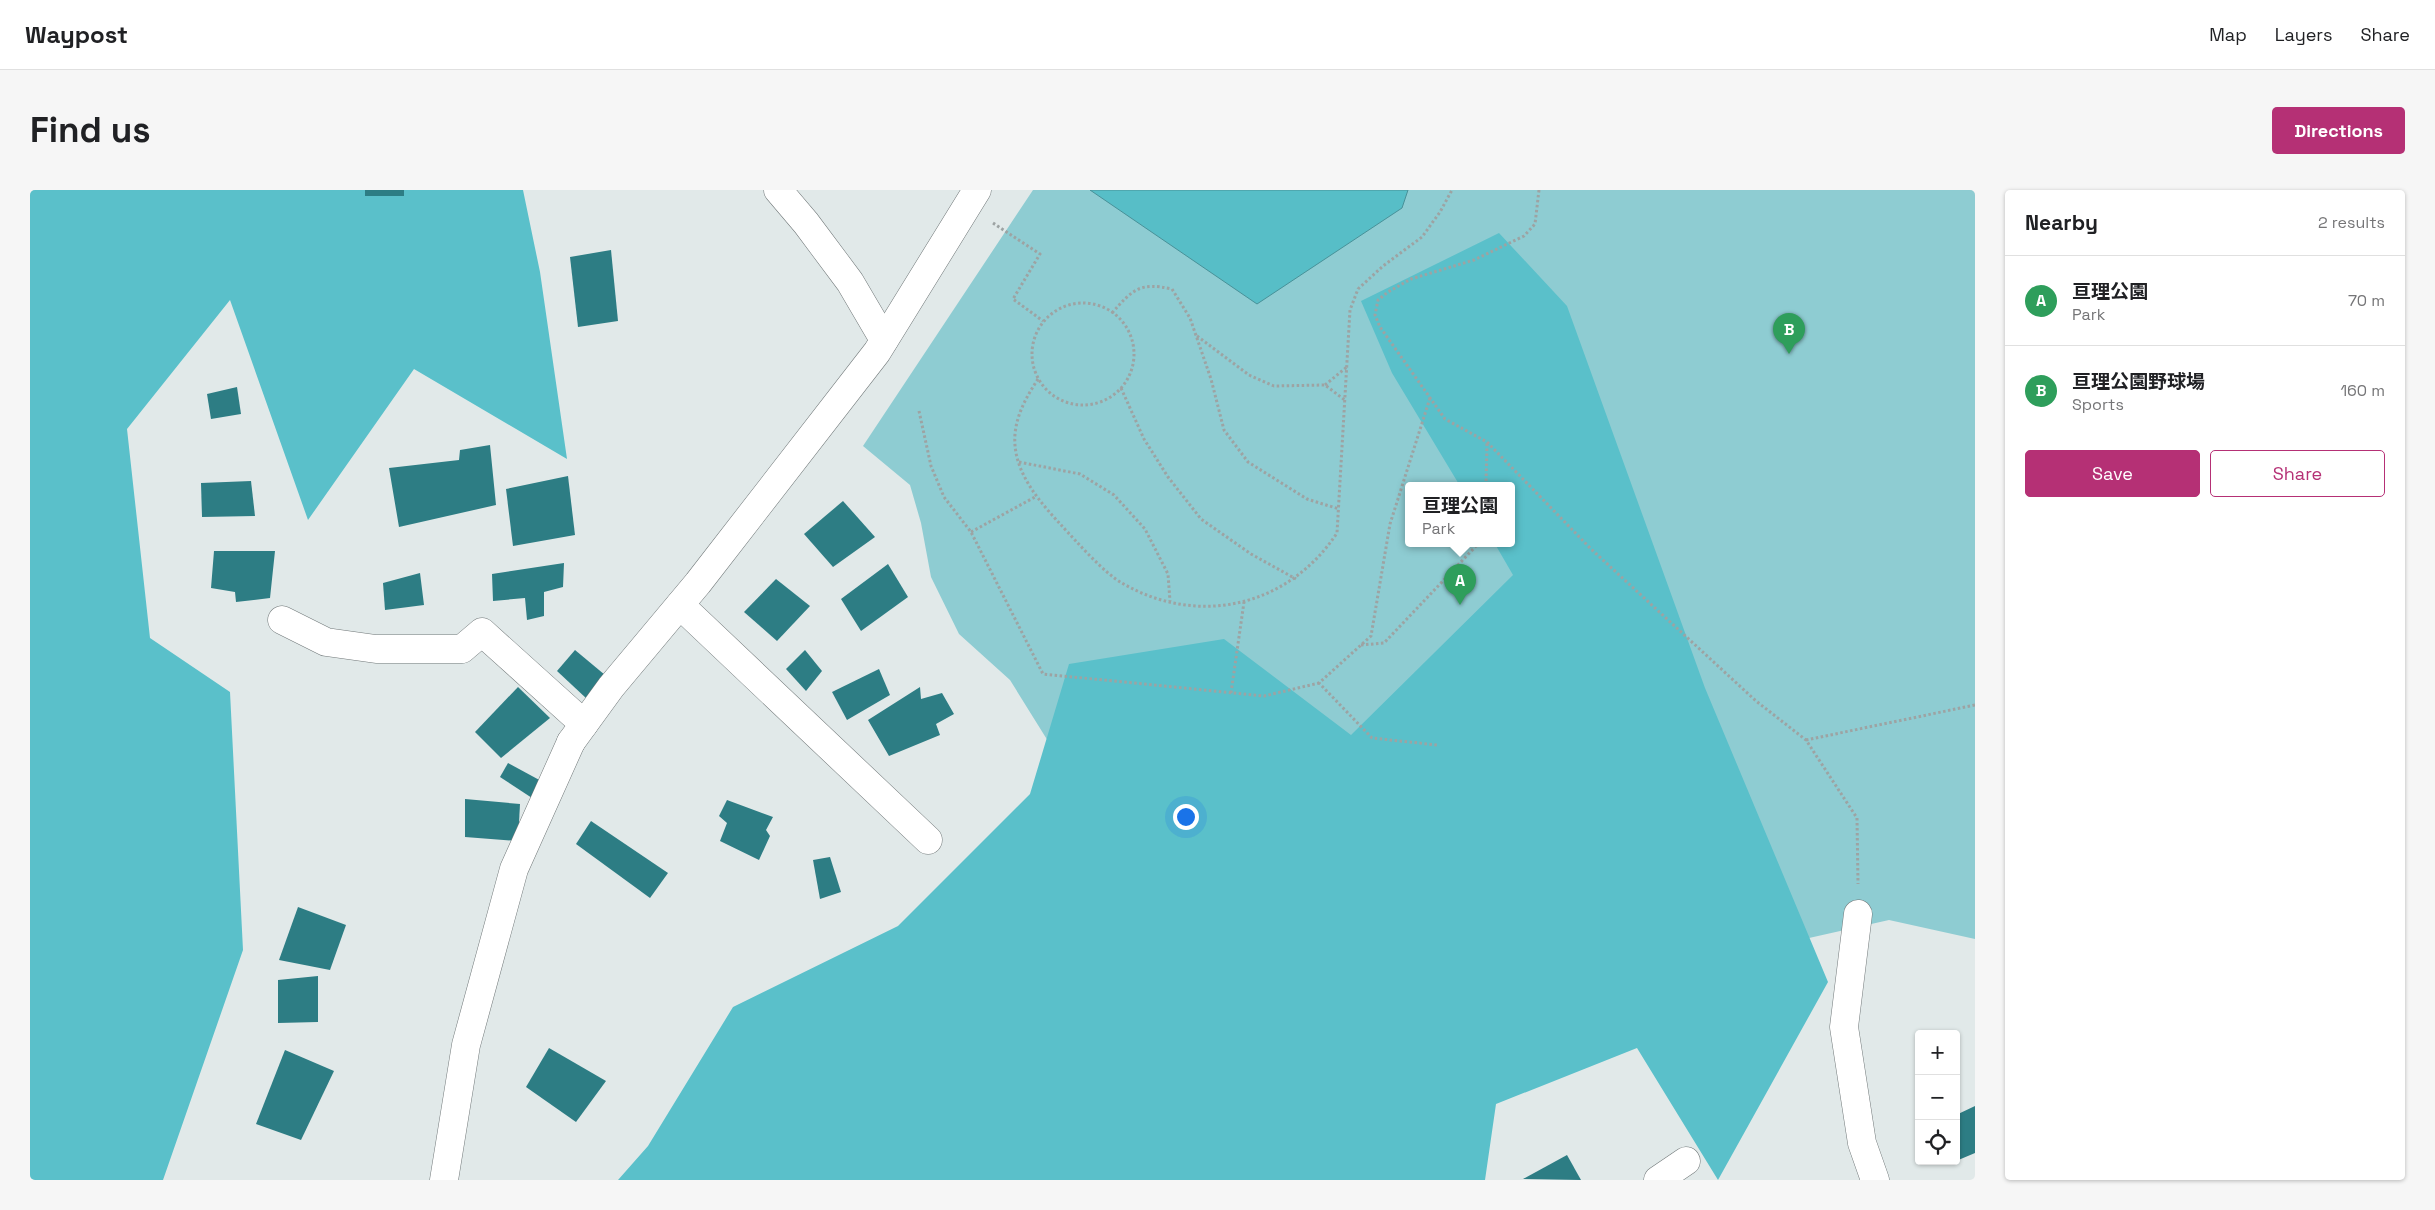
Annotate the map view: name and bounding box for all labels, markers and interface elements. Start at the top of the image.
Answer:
text: Waypost [25,19,128,50]
text: Map [2209,23,2247,46]
text: Layers [2275,23,2332,46]
text: Share [2360,23,2410,46]
button: Directions [2272,107,2405,154]
text: Find us [30,108,151,152]
text: Nearby [2025,209,2098,236]
text: 2 results [2318,212,2385,233]
text: 亘理公園 [2072,279,2148,304]
text: A [2036,290,2046,311]
text: 70 m [2348,290,2385,311]
text: Park [2072,304,2105,325]
pin: B [1773,313,1805,354]
text: 亘理公園野球場 [2072,369,2205,394]
text: B [2036,380,2046,401]
text: 160 m [2340,380,2385,401]
text: Sports [2072,394,2124,415]
button: Save [2025,450,2200,497]
button: Share [2210,450,2385,497]
popup [1405,482,1515,547]
text: 亘理公園 [1422,493,1498,518]
text: Park [1422,518,1455,539]
pin: A [1444,564,1476,605]
your location [1173,804,1199,830]
map controls [1915,1030,1960,1165]
button: + [1915,1030,1960,1075]
button: − [1915,1075,1960,1120]
button: locate [1915,1120,1960,1165]

